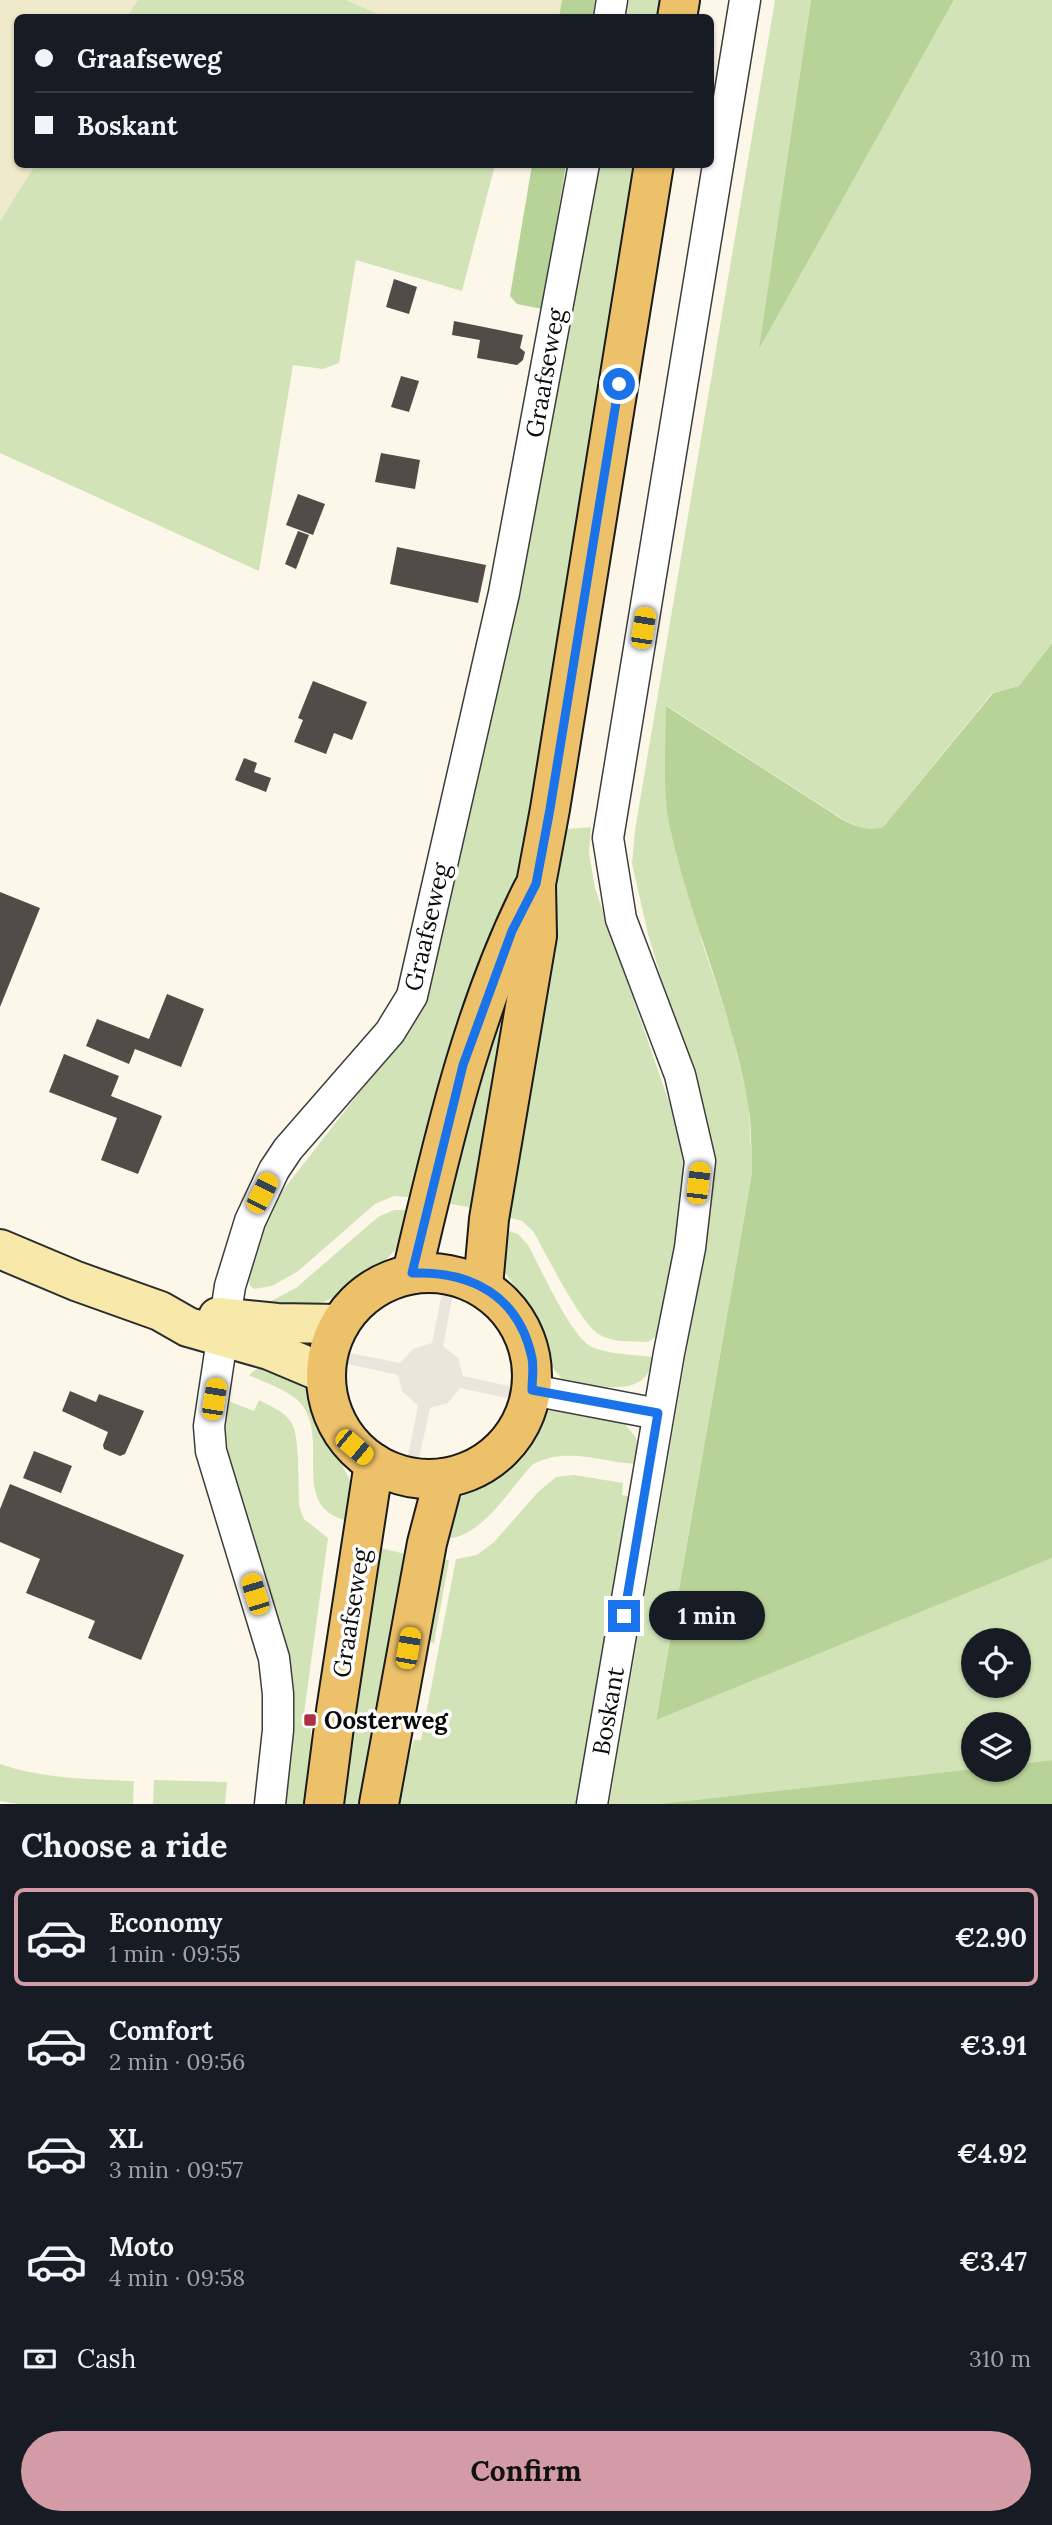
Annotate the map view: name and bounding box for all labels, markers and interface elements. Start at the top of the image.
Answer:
text: Graafseweg [77,42,222,75]
text: Boskant [77,109,178,142]
street label: Graafseweg [518,305,572,440]
route start [603,368,635,400]
car [630,606,657,650]
street label: Graafseweg [397,859,457,994]
car [686,1161,711,1205]
car [244,1170,281,1216]
car [201,1377,228,1421]
car [332,1425,377,1469]
street label: Graafseweg [325,1545,377,1680]
car [239,1571,272,1617]
callout: 1 min [648,1592,764,1640]
route end [608,1600,640,1632]
text: 1 min [678,1601,736,1630]
car [395,1625,422,1671]
map controls [961,1628,1031,1782]
button: locate [961,1628,1031,1698]
street label: Boskant [585,1664,631,1758]
place label: Oosterweg [324,1705,449,1736]
marker: Oosterweg [302,1712,318,1728]
button: layers [961,1712,1031,1782]
text: Choose a ride [21,1825,228,1866]
icon: car [25,1906,88,1969]
text: Economy [109,1906,222,1939]
text: €2.90 [955,1921,1027,1954]
text: 1 min · 09:55 [109,1939,241,1968]
icon: car [25,2014,88,2077]
text: Comfort [109,2014,213,2047]
text: €3.91 [960,2029,1027,2062]
text: 2 min · 09:56 [109,2047,245,2076]
icon: car [25,2122,88,2185]
text: XL [109,2122,143,2155]
text: €4.92 [957,2137,1027,2170]
text: 3 min · 09:57 [109,2155,243,2184]
icon: car [25,2230,88,2293]
text: Moto [109,2230,174,2263]
text: €3.47 [959,2245,1027,2278]
text: 4 min · 09:58 [109,2263,245,2292]
icon: cash [21,2340,59,2378]
text: Cash [77,2342,136,2375]
text: 310 m [969,2344,1031,2373]
button: Confirm [21,2431,1031,2511]

